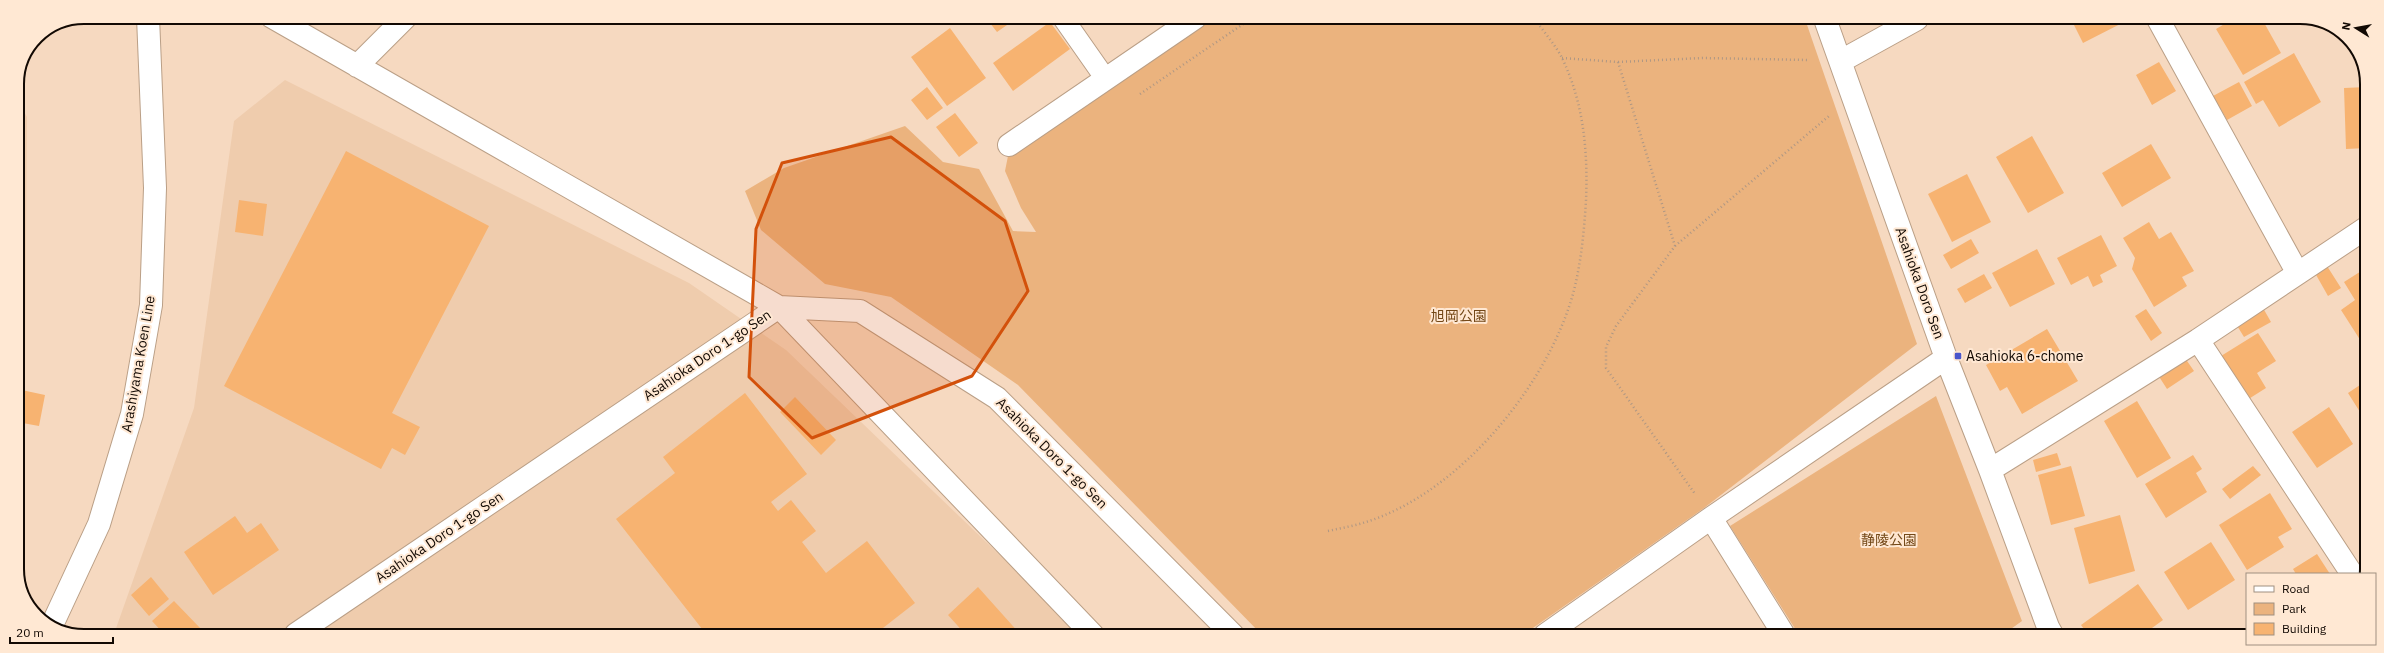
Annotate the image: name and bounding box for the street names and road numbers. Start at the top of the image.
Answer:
street label: Asahioka Doro Sen [1891,225,1949,341]
street label: Arashiyama Koen Line [117,294,159,434]
street label: Asahioka Doro 1-go Sen [640,306,774,404]
street label: Asahioka Doro 1-go Sen [992,393,1112,513]
street label: Asahioka Doro 1-go Sen [372,488,506,586]

